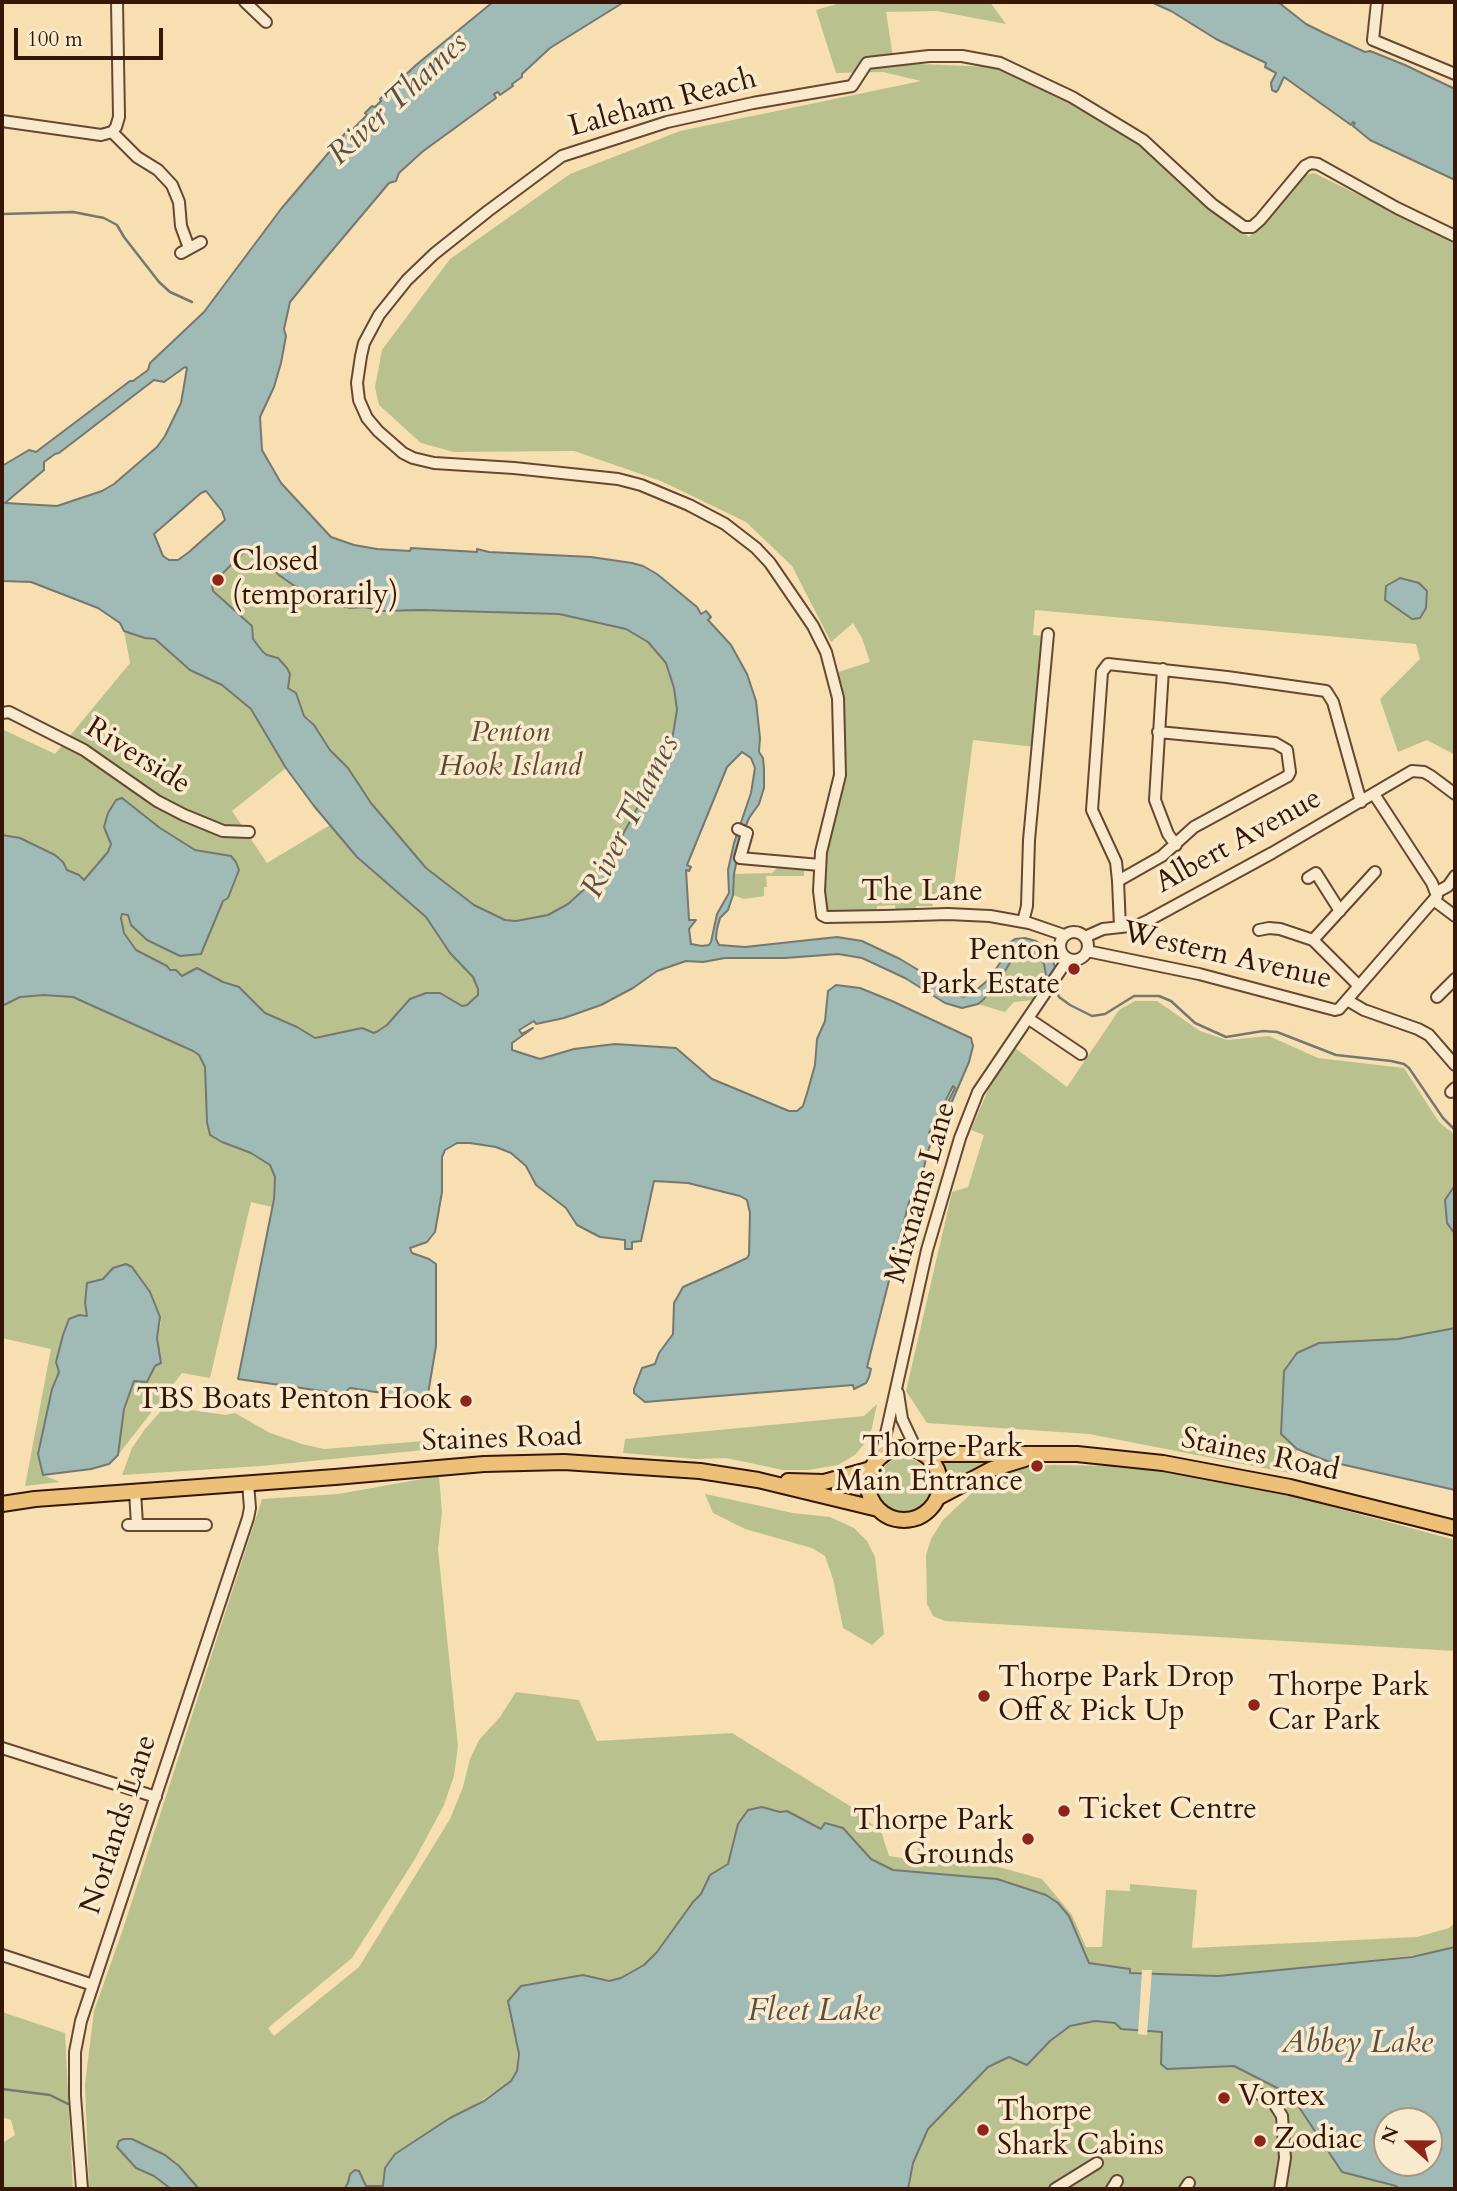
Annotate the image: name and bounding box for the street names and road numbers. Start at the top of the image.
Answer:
street label: Laleham Reach [565,62,761,146]
street label: Riverside [78,711,196,803]
street label: Albert Avenue [1150,782,1328,902]
street label: The Lane [861,875,983,911]
street label: Western Avenue [1119,915,1335,999]
street label: Mixnams Lane [879,1098,965,1288]
street label: Staines Road [421,1419,583,1461]
street label: Staines Road [1178,1422,1342,1490]
street label: Norlands Lane [74,1731,166,1919]

